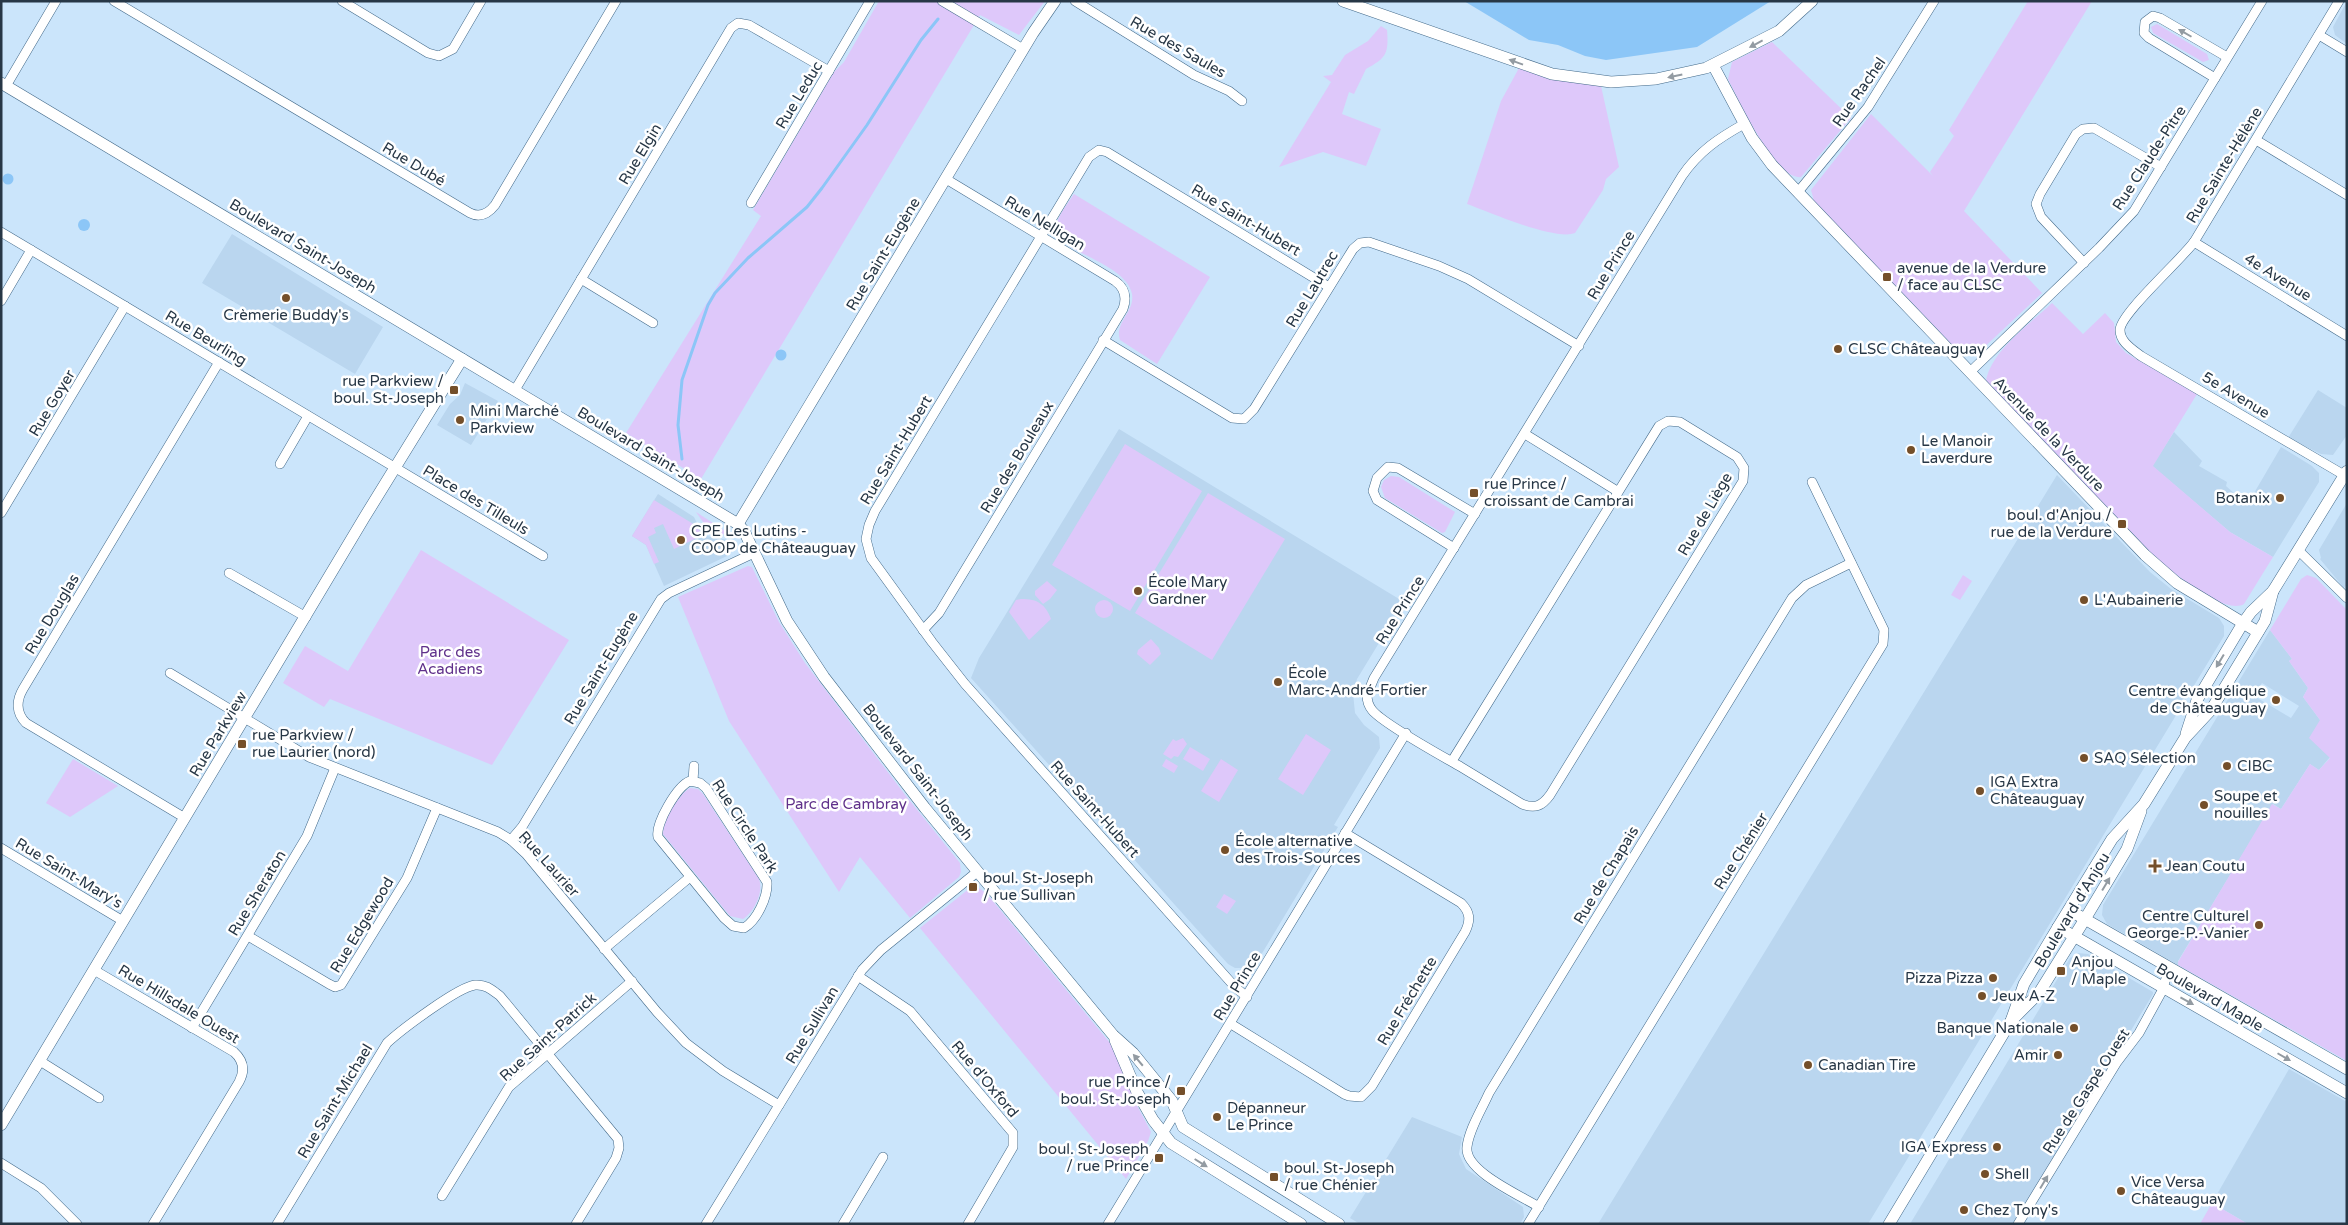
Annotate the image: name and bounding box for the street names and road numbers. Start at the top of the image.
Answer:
street label: Rue des Saules [1127,12,1229,82]
street label: Rue Rachel [1828,54,1890,130]
street label: Rue Leduc [772,58,826,132]
street label: Rue Claude-Pitre [2108,102,2190,214]
street label: Rue Sainte-Hélène [2182,104,2266,226]
street label: Rue Elgin [615,120,665,188]
street label: Rue Dubé [379,138,449,190]
street label: Rue Saint-Hubert [1188,180,1304,260]
street label: Rue Nelligan [1001,192,1089,254]
street label: Rue Saint-Eugène [842,194,924,314]
street label: Boulevard Saint-Joseph [226,195,380,297]
street label: Rue Prince [1583,227,1639,303]
street label: Rue Lautrec [1282,247,1342,331]
street label: 4e Avenue [2241,249,2315,305]
street label: Rue Beurling [162,307,250,369]
street label: Rue Goyer [25,366,79,440]
street label: 5e Avenue [2199,368,2273,422]
street label: Avenue de la Verdure [1990,373,2108,495]
street label: Rue Saint-Hubert [856,392,936,508]
street label: Rue des Bouleaux [976,398,1058,516]
street label: Boulevard Saint-Joseph [574,403,728,505]
street label: Place des Tilleuls [420,461,532,539]
street label: Rue de Liège [1674,469,1736,559]
street label: Rue Douglas [21,571,83,657]
street label: Rue Prince [1372,572,1428,648]
street label: Rue Saint-Eugène [560,608,642,728]
street label: Rue Parkview [186,688,251,780]
street label: Boulevard Saint-Joseph [859,700,977,844]
street label: Rue Saint-Hubert [1047,757,1143,861]
street label: Rue Circle Park [708,776,782,876]
street label: Rue Chénier [1710,809,1772,893]
street label: Rue de Chapais [1570,823,1642,927]
street label: Rue Laurier [515,827,583,901]
street label: Rue Saint-Mary's [12,834,126,912]
street label: Rue Sheraton [224,847,290,939]
street label: Boulevard d'Anjou [2031,849,2113,971]
street label: Rue Edgewood [326,874,398,976]
street label: Rue Prince [1209,948,1265,1024]
street label: Rue Fréchette [1373,953,1441,1049]
street label: Boulevard Maple [2153,959,2267,1035]
street label: Rue Hillsdale Ouest [115,961,243,1047]
street label: Rue Sullivan [782,983,842,1067]
street label: Rue Saint-Patrick [496,989,600,1085]
street label: Rue de Gaspé Ouest [2039,1025,2133,1157]
street label: Rue d'Oxford [948,1037,1022,1121]
street label: Rue Saint-Michael [294,1041,376,1161]

